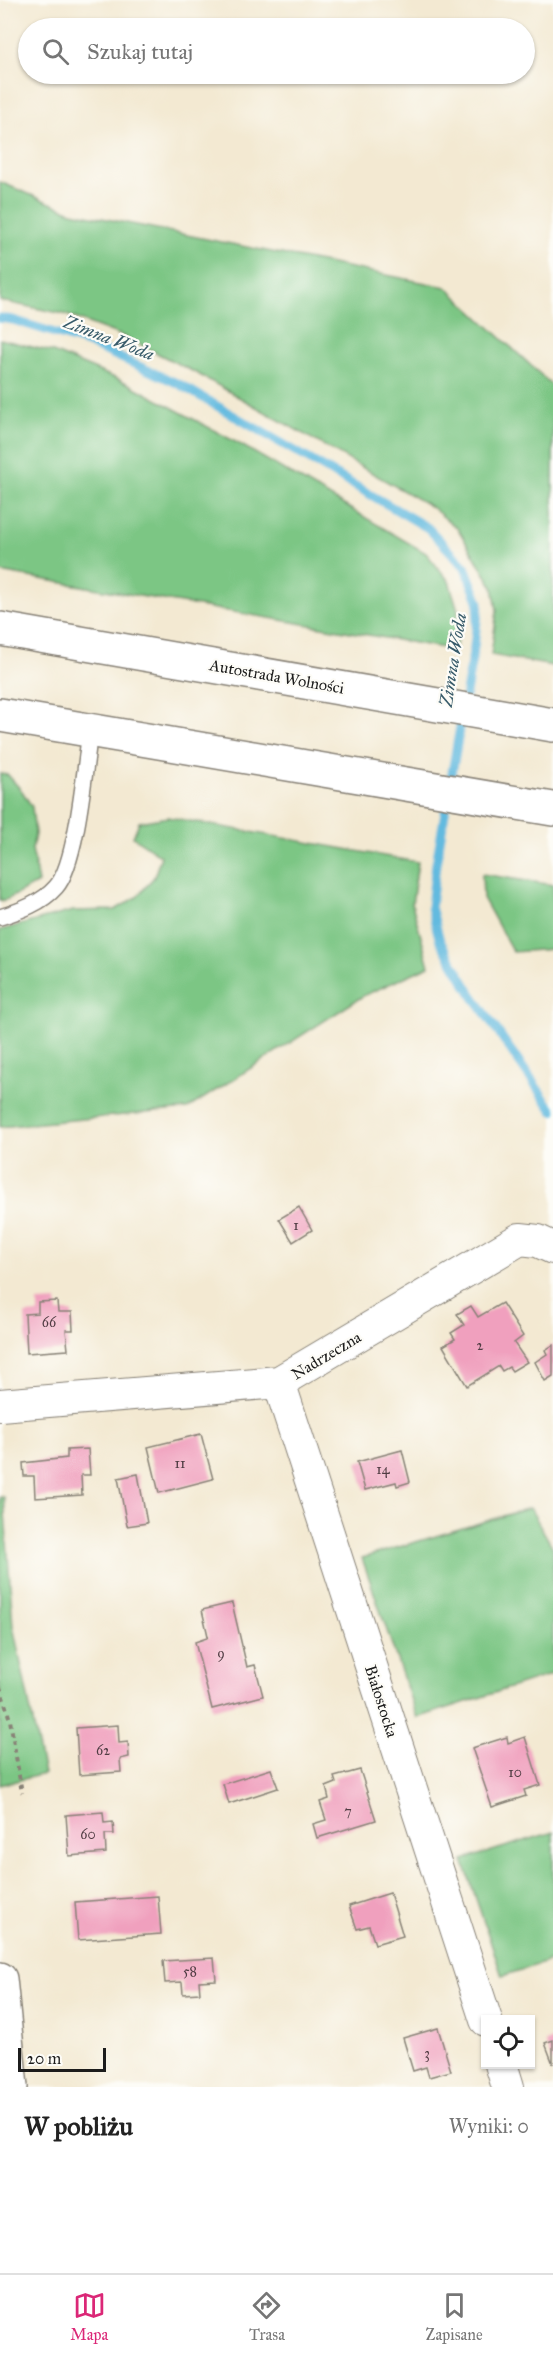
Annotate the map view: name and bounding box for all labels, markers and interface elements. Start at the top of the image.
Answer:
search box [18,18,535,84]
icon: search [39,35,72,68]
text: Szukaj tutaj [87,38,193,65]
water label: Zimna Woda [60,310,158,365]
water label: Zimna Woda [435,611,471,710]
street label: Autostrada Wolności [207,655,346,698]
house number: 1 [293,1217,299,1234]
house number: 66 [42,1314,57,1331]
street label: Nadrzeczna [288,1327,365,1384]
house number: 2 [477,1337,484,1354]
house number: 11 [174,1455,186,1472]
house number: 14 [376,1461,391,1478]
house number: 9 [217,1645,225,1662]
street label: Białostocka [361,1663,402,1740]
house number: 62 [96,1742,110,1759]
house number: 10 [508,1764,522,1781]
house number: 7 [344,1803,352,1820]
house number: 60 [80,1826,96,1843]
house number: 58 [183,1963,197,1980]
map controls [481,2015,535,2069]
button: locate [481,2015,535,2069]
scale bar [18,2045,106,2072]
house number: 3 [424,2045,430,2062]
text: 20 m [27,2049,61,2068]
text: W pobliżu [24,2110,133,2142]
text: Wyniki: 0 [449,2114,529,2138]
tab: Mapa [70,2289,108,2344]
tab: Trasa [249,2289,285,2344]
tab: Zapisane [426,2289,483,2344]

